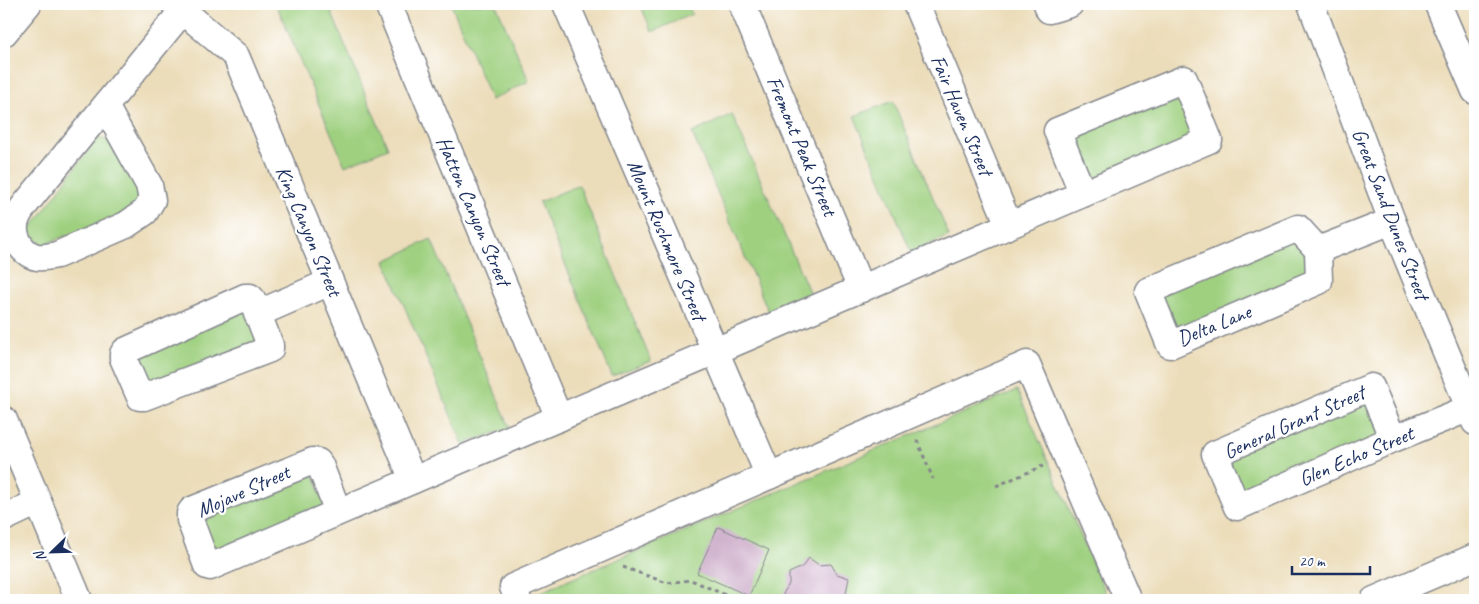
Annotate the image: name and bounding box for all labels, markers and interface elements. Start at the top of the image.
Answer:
street label: Fair Haven Street [925,51,1000,182]
street label: Fremont Peak Street [761,72,844,222]
street label: Great Sand Dunes Street [1346,125,1437,306]
street label: Hatton Canyon Street [431,132,518,292]
street label: Mount Rushmore Street [621,156,714,327]
street label: King Canyon Street [270,162,349,302]
street label: Delta Lane [1173,298,1257,352]
street label: General Grant Street [1219,378,1371,465]
street label: Glen Echo Street [1295,419,1419,492]
street label: Mojave Street [192,458,296,523]
north arrow [28,526,78,576]
scale bar [1292,544,1369,576]
text: N [30,547,50,564]
text: 20 m [1299,552,1326,571]

